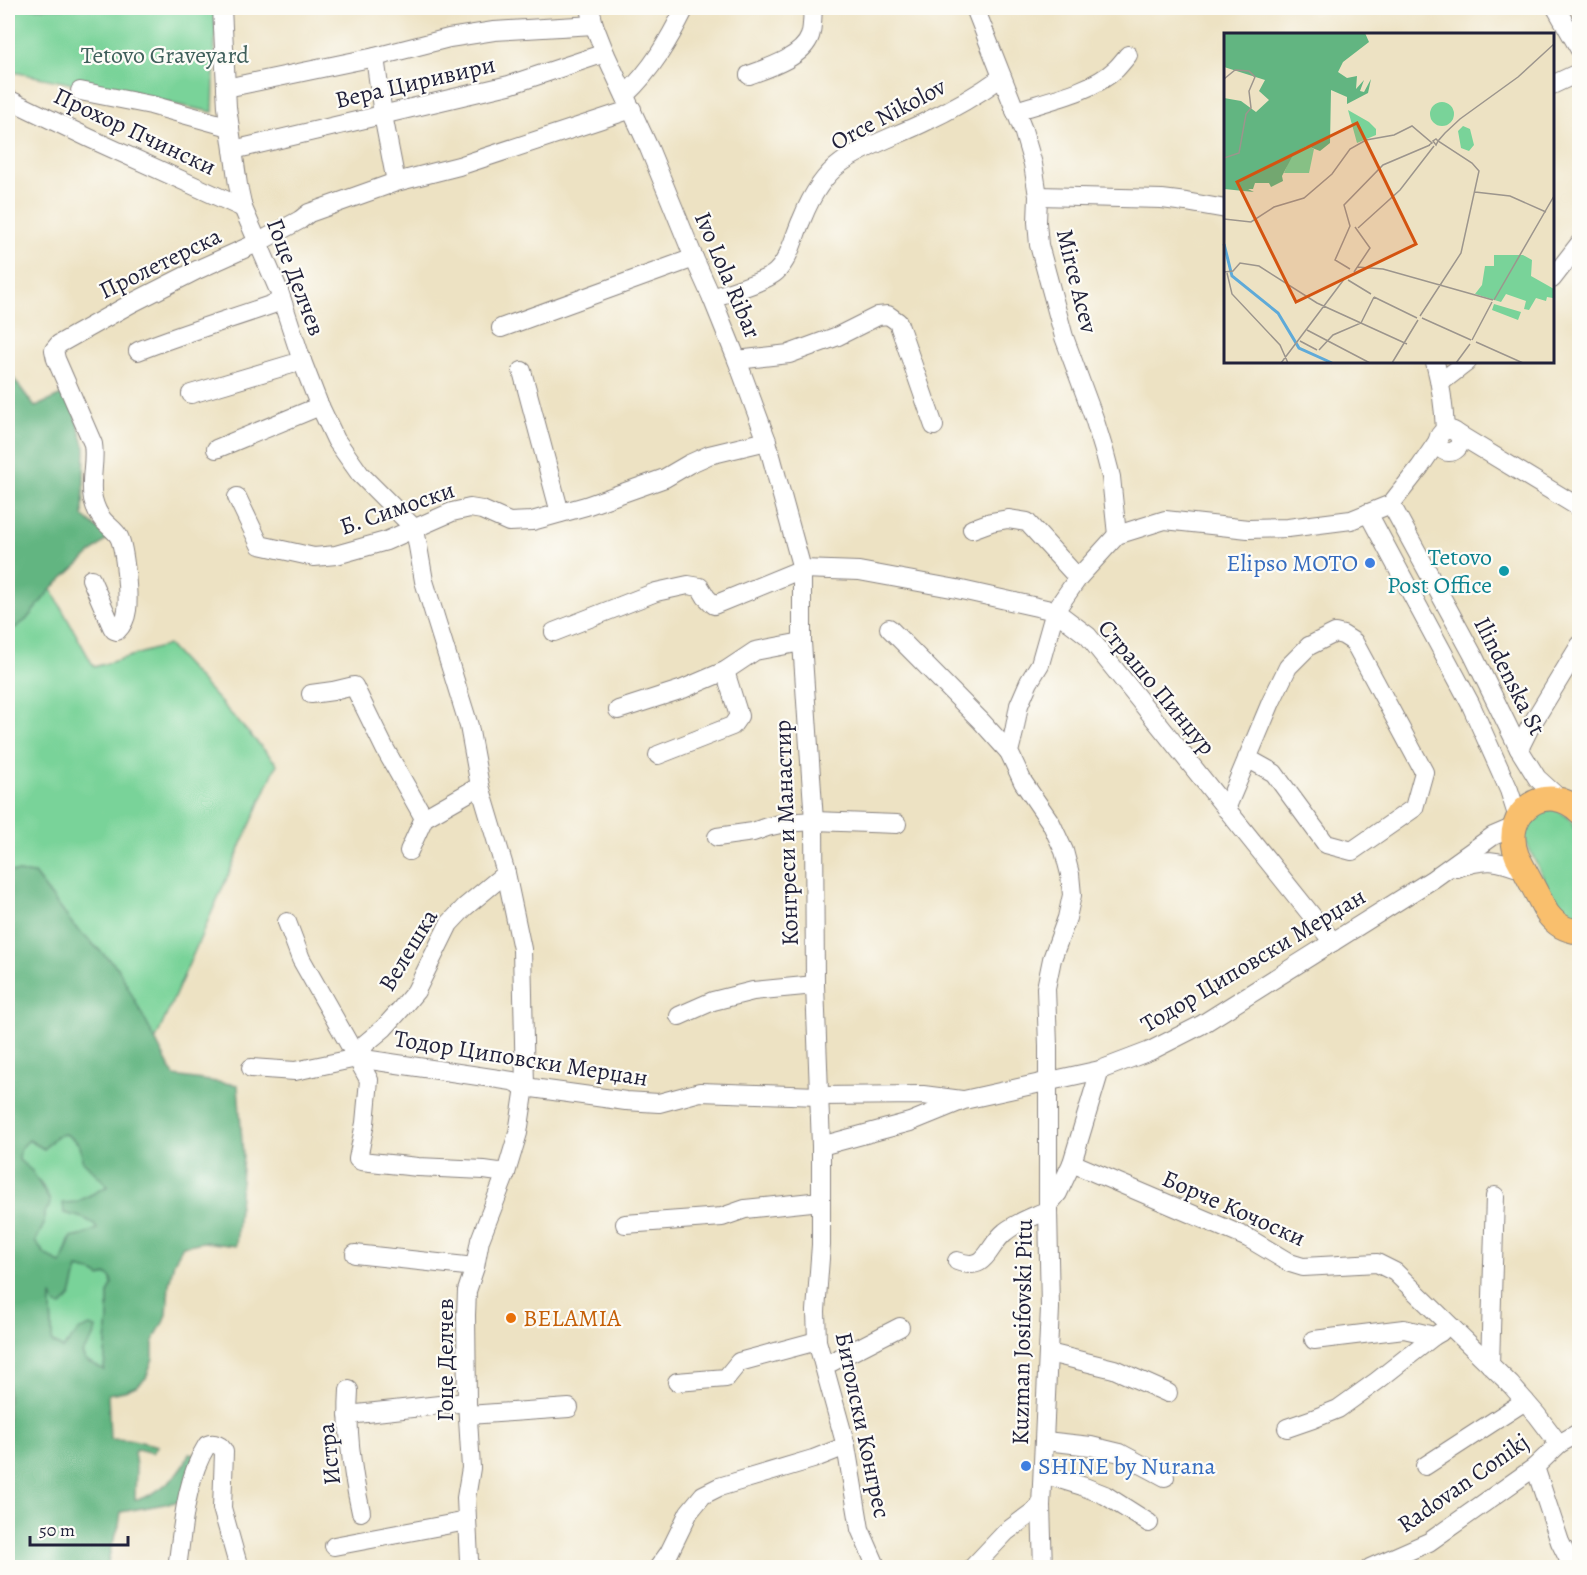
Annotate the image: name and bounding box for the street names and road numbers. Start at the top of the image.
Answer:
street label: Вера Циривири [332,48,498,116]
street label: Orce Nikolov [825,70,951,158]
street label: Прохор Пчински [49,79,221,183]
street label: Ivo Lola Ribar [687,207,769,343]
street label: Гоце Делчев [259,214,333,340]
street label: Пролетерска [94,220,226,306]
street label: Mirce Acev [1049,226,1105,337]
street label: Б. Симоски [335,473,459,543]
street label: Ilindenska St [1466,611,1554,741]
street label: Страшо Пинџур [1091,613,1223,761]
street label: Конгреси и Манастир [766,719,806,947]
street label: Тодор Циповски Мерџан [1135,880,1371,1040]
street label: Велешка [371,903,445,997]
street label: Тодор Циповски Мерџан [392,1022,650,1094]
street label: Борче Кочоски [1157,1162,1311,1254]
street label: Kuzman Josifovski Pitu [1004,1219,1040,1445]
street label: Гоце Делчев [429,1298,461,1422]
street label: Битолски Конгрес [828,1329,898,1521]
street label: Истра [310,1421,348,1487]
street label: Radovan Conikj [1391,1426,1535,1540]

